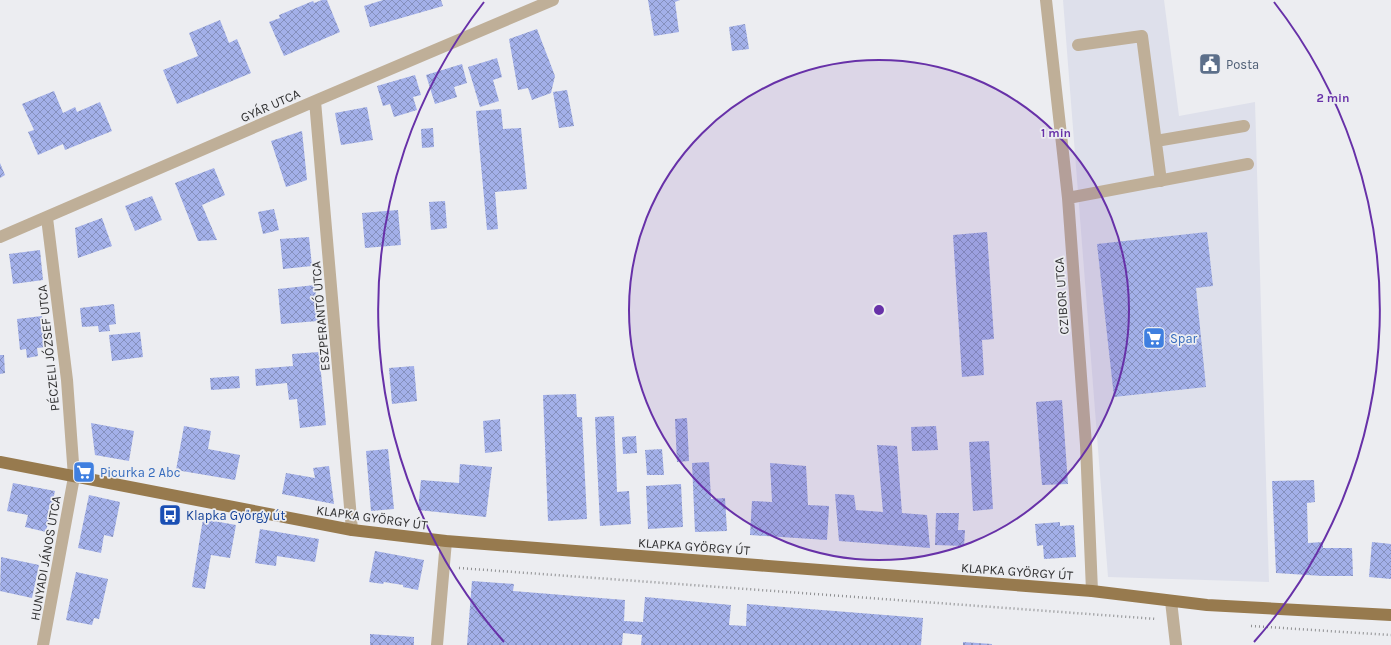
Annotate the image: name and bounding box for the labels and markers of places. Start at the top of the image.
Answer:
public building icon: Posta [1197,51,1223,77]
place label: Posta [1226,57,1259,72]
centre of rings [872,303,886,317]
supermarket icon: Spar [1141,325,1167,351]
place label: Spar [1170,331,1198,346]
supermarket icon: Picurka 2 Abc [71,459,97,485]
place label: Picurka 2 Abc [100,465,180,480]
bus stop icon: Klapka Győrgy út [157,502,183,528]
place label: Klapka Győrgy út [186,508,285,523]

